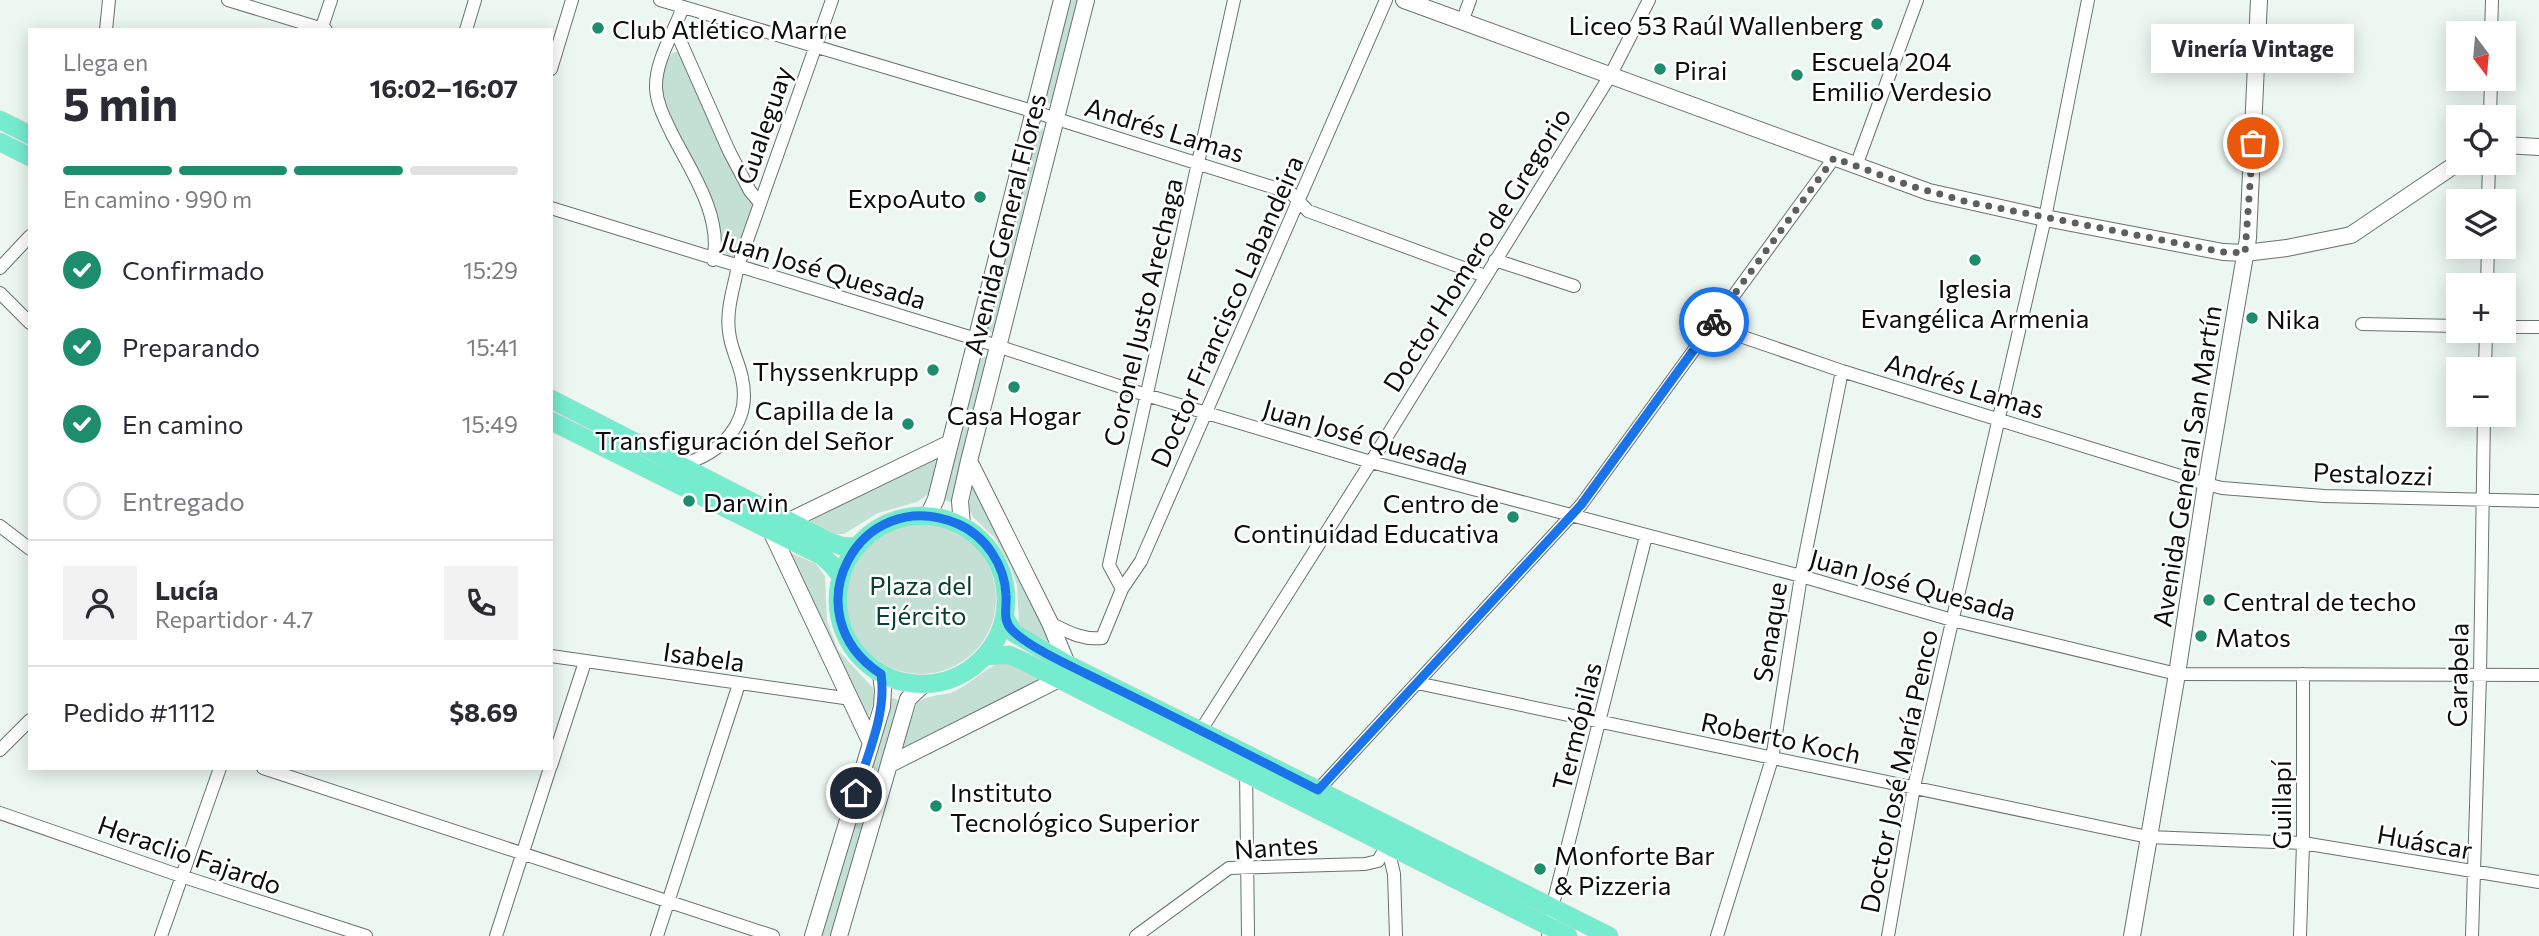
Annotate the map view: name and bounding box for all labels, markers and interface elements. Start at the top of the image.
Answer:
place label: Liceo 53 Raúl Wallenberg [1568,9,1863,40]
place label: Club Atlético Marne [612,13,847,44]
marker: Liceo 53 Raúl Wallenberg [1869,16,1885,32]
marker: Club Atlético Marne [590,20,606,36]
north arrow [2446,21,2516,91]
map controls [2446,21,2516,427]
callout: Vinería Vintage [2152,24,2354,73]
text: Vinería Vintage [2171,34,2334,62]
place label: Escuela 204 Emilio Verdesio [1811,45,1992,106]
text: Llega en [63,48,148,76]
place label: Pirai [1674,54,1727,85]
marker: Pirai [1652,61,1668,77]
street label: Gualeguay [728,62,798,188]
marker: Escuela 204 Emilio Verdesio [1789,67,1805,83]
text: 16:02–16:07 [369,72,518,103]
text: 5 min [63,74,178,130]
street label: Avenida General Flores [957,90,1051,358]
street label: Andrés Lamas [1082,90,1248,168]
street label: Doctor Homero de Gregorio [1376,101,1576,397]
button: locate [2446,105,2516,175]
pin [2223,113,2283,173]
icon: bag [2234,124,2272,162]
street label: Doctor Francisco Labandeira [1143,150,1309,472]
street label: Coronel Justo Arechaga [1096,175,1188,449]
place label: ExpoAuto [848,182,966,213]
text: En camino · 990 m [63,185,252,213]
marker: ExpoAuto [972,189,988,205]
button: layers [2446,189,2516,259]
street label: Juan José Quesada [718,223,930,315]
icon: check [63,251,101,289]
marker: Iglesia Evangélica Armenia [1967,252,1983,268]
text: Confirmado [122,254,264,285]
text: 15:29 [463,256,518,284]
place label: Iglesia Evangélica Armenia [1861,272,2089,333]
button: + [2446,273,2516,343]
courier [1679,287,1749,357]
icon: bike [1695,303,1733,341]
street label: Avenida General San Martín [2145,303,2227,629]
place label: Nika [2266,303,2320,334]
marker: Nika [2244,310,2260,326]
icon: check [63,328,101,366]
text: Preparando [122,331,260,362]
text: 15:41 [467,333,518,361]
street label: Andrés Lamas [1882,346,2048,424]
place label: Thyssenkrupp [752,355,919,386]
button: − [2446,357,2516,427]
marker: Thyssenkrupp [925,362,941,378]
marker: Casa Hogar [1006,379,1022,395]
street label: Juan José Quesada [1260,392,1472,480]
place label: Capilla de la Transfiguración del Señor [595,394,894,455]
place label: Casa Hogar [947,399,1081,430]
icon: check [63,405,101,443]
text: En camino [122,408,244,439]
text: 15:49 [462,410,518,438]
marker: Capilla de la Transfiguración del Señor [900,416,916,432]
street label: Pestalozzi [2312,455,2434,491]
text: Entregado [122,485,245,516]
place label: Darwin [703,486,789,517]
place label: Centro de Continuidad Educativa [1233,487,1499,548]
marker: Darwin [681,493,697,509]
marker: Centro de Continuidad Educativa [1505,509,1521,525]
street label: Juan José Quesada [1806,542,2020,626]
button: person [63,566,137,640]
button: phone [444,566,518,640]
park label: Plaza del Ejército [869,569,973,630]
text: Lucía [155,574,218,605]
street label: Senaque [1746,580,1792,684]
place label: Central de techo [2223,585,2417,616]
marker: Central de techo [2201,592,2217,608]
text: Repartidor · 4.7 [155,605,313,633]
place label: Matos [2215,621,2291,652]
street label: Carabela [2441,623,2473,727]
street label: Doctor José María Penco [1853,626,1943,916]
marker: Matos [2193,628,2209,644]
street label: Isabela [661,635,747,677]
street label: Termópilas [1545,659,1607,793]
text: Pedido #1112 [63,696,215,727]
text: $8.69 [449,696,518,727]
street label: Roberto Koch [1698,705,1864,769]
street label: Guillapí [2265,759,2296,850]
pin [826,763,886,823]
icon: home [837,774,875,812]
place label: Instituto Tecnológico Superior [950,776,1200,837]
marker: Instituto Tecnológico Superior [928,798,944,814]
street label: Heraclio Fajardo [94,808,286,900]
street label: Huáscar [2375,817,2475,865]
street label: Nantes [1233,828,1319,864]
place label: Monforte Bar & Pizzeria [1554,839,1715,900]
marker: Monforte Bar & Pizzeria [1532,861,1548,877]

